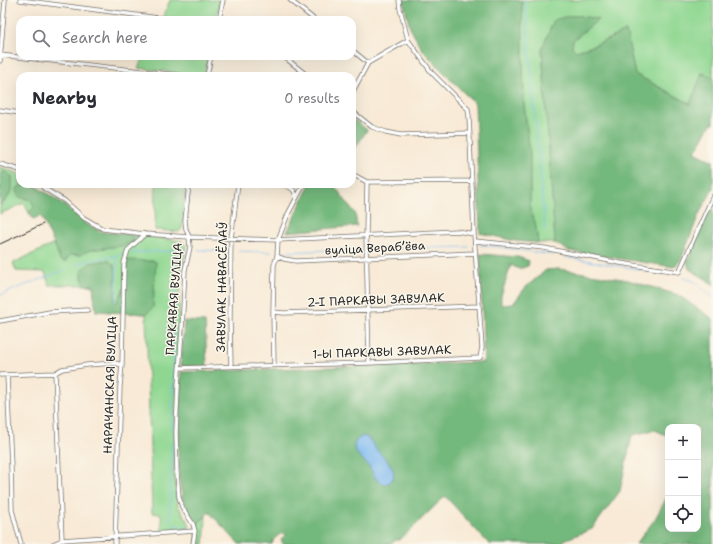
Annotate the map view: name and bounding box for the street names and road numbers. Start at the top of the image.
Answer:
street label: ЗАВУЛАК НАВАСЁЛАЎ [213,222,231,352]
street label: вуліца Верабʼёва [324,237,426,259]
street label: ПАРКАВАЯ ВУЛІЦА [162,242,186,356]
street label: 2-І ПАРКАВЫ ЗАВУЛАК [307,290,445,310]
street label: НАРАЧАНСКАЯ ВУЛІЦА [100,316,120,454]
street label: 1-Ы ПАРКАВЫ ЗАВУЛАК [312,342,452,362]

